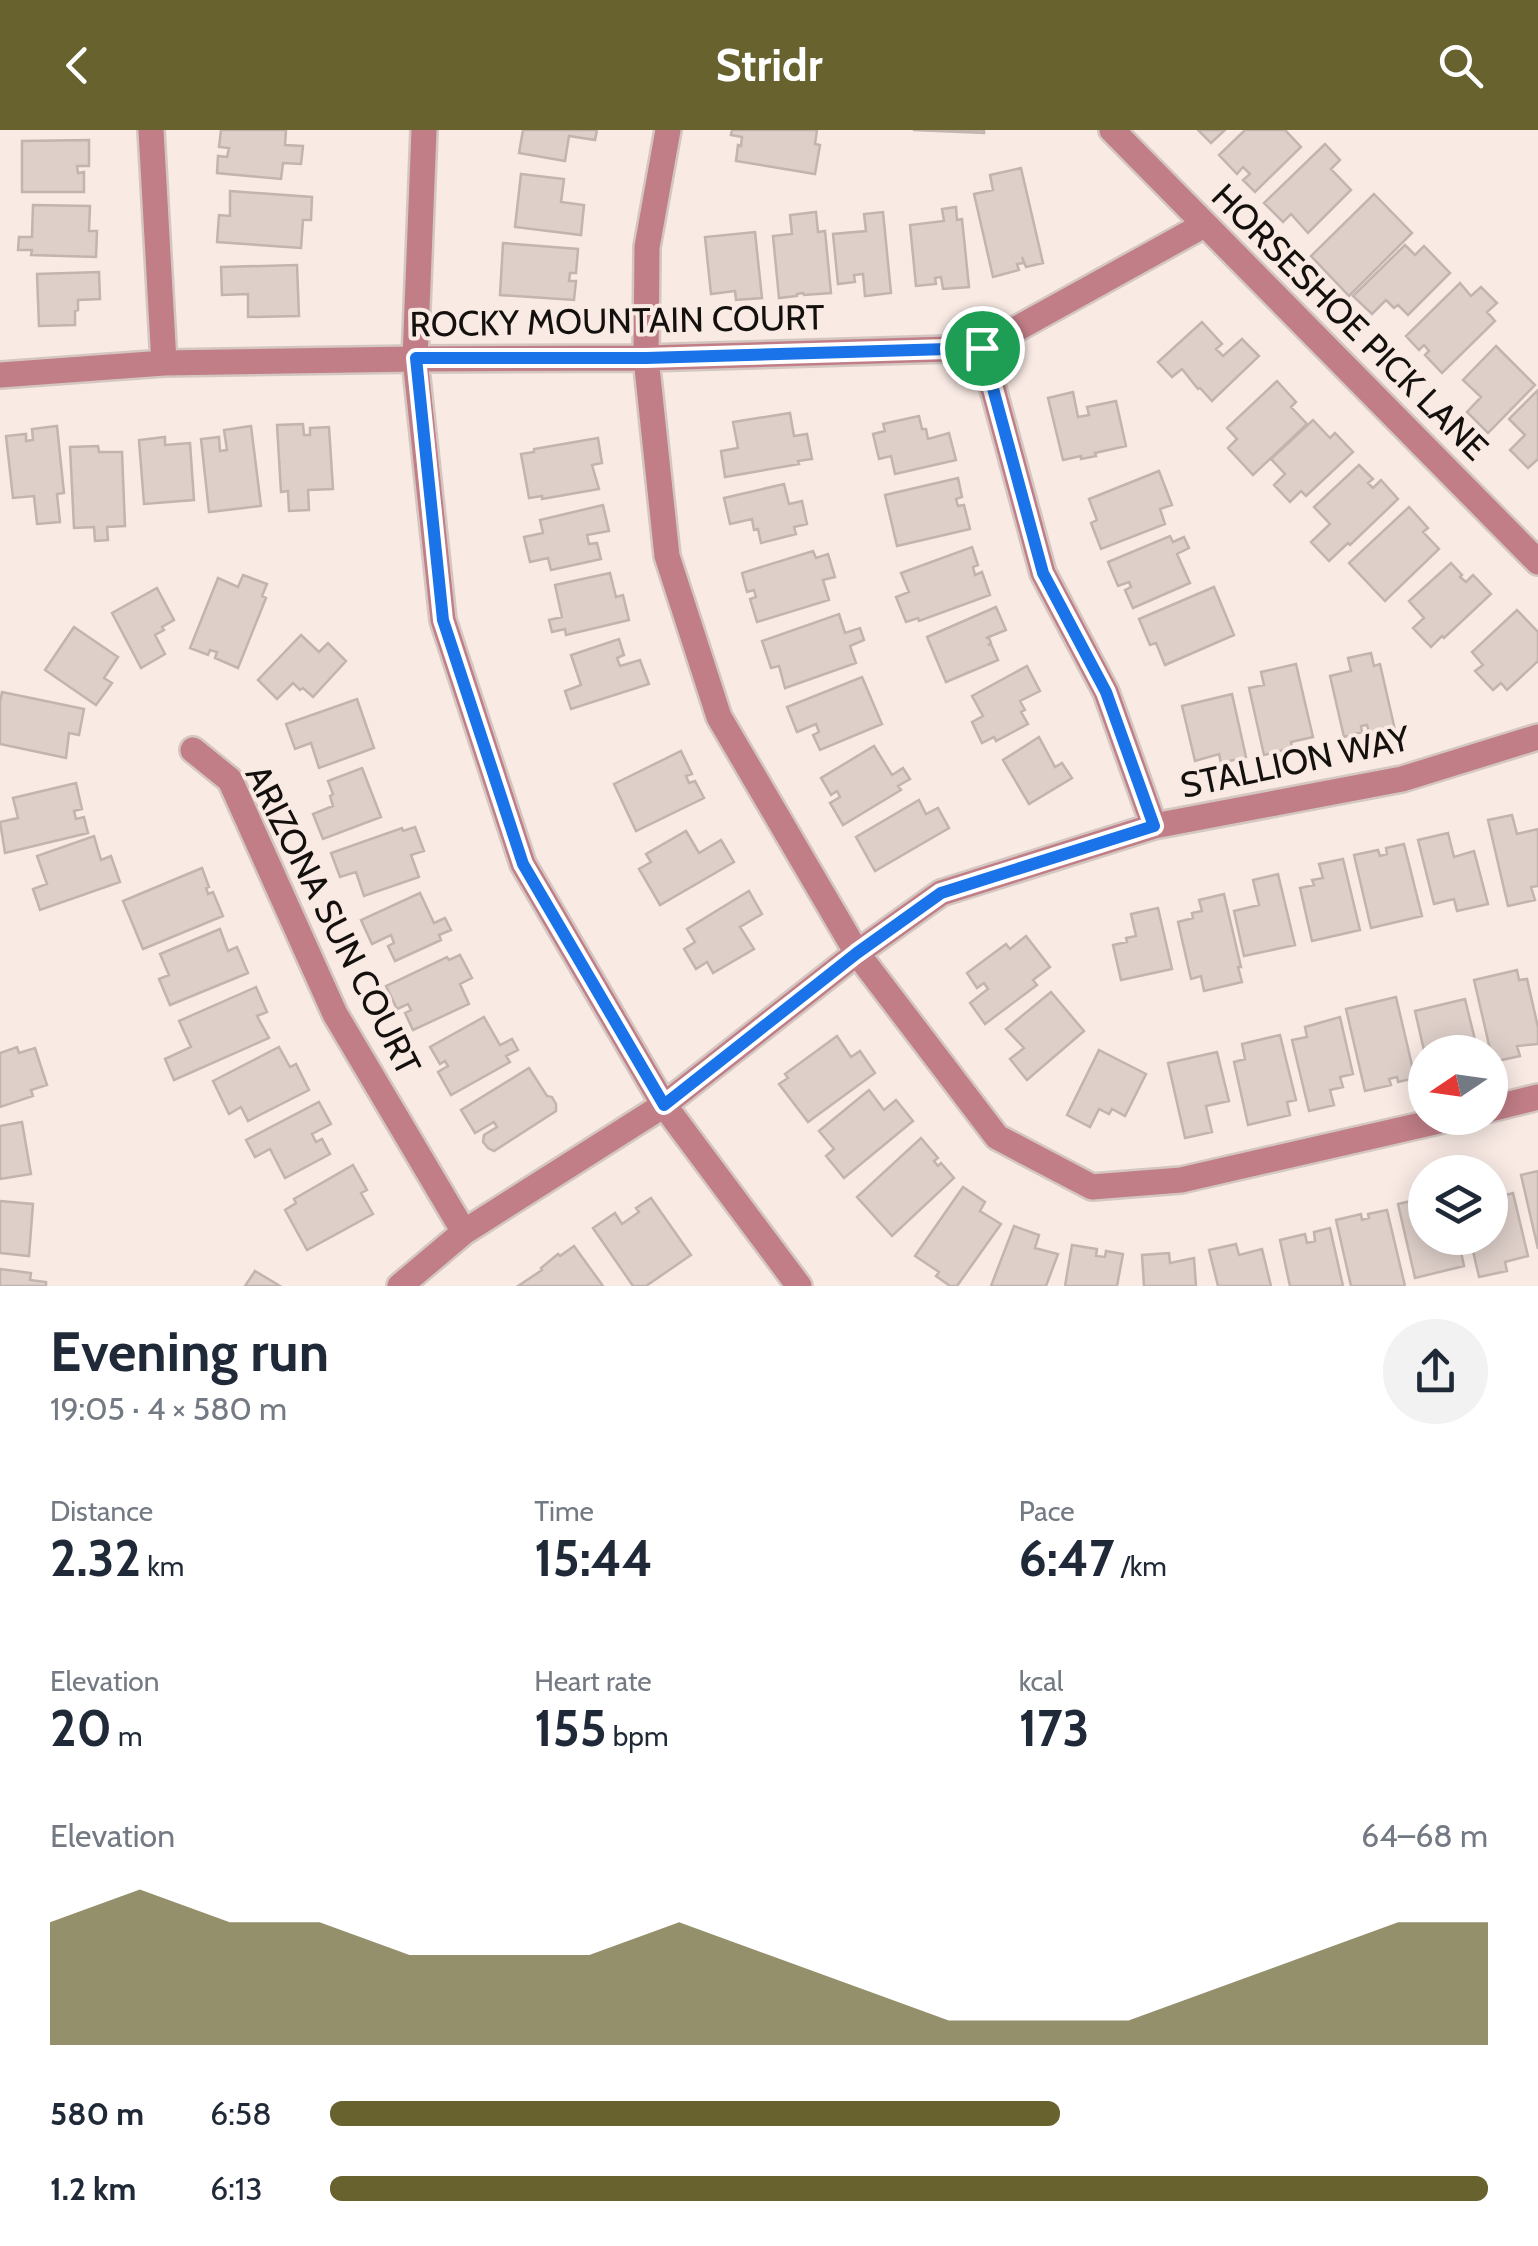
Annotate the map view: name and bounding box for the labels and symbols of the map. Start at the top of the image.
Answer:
street label: HORSESHOE PICK LANE [1203,174,1498,469]
street label: ROCKY MOUNTAIN COURT [409,295,825,346]
pin [940,306,1025,391]
street label: STALLION WAY [1176,716,1415,807]
street label: ARIZONA SUN COURT [237,758,430,1082]
north arrow [1408,1035,1508,1135]

